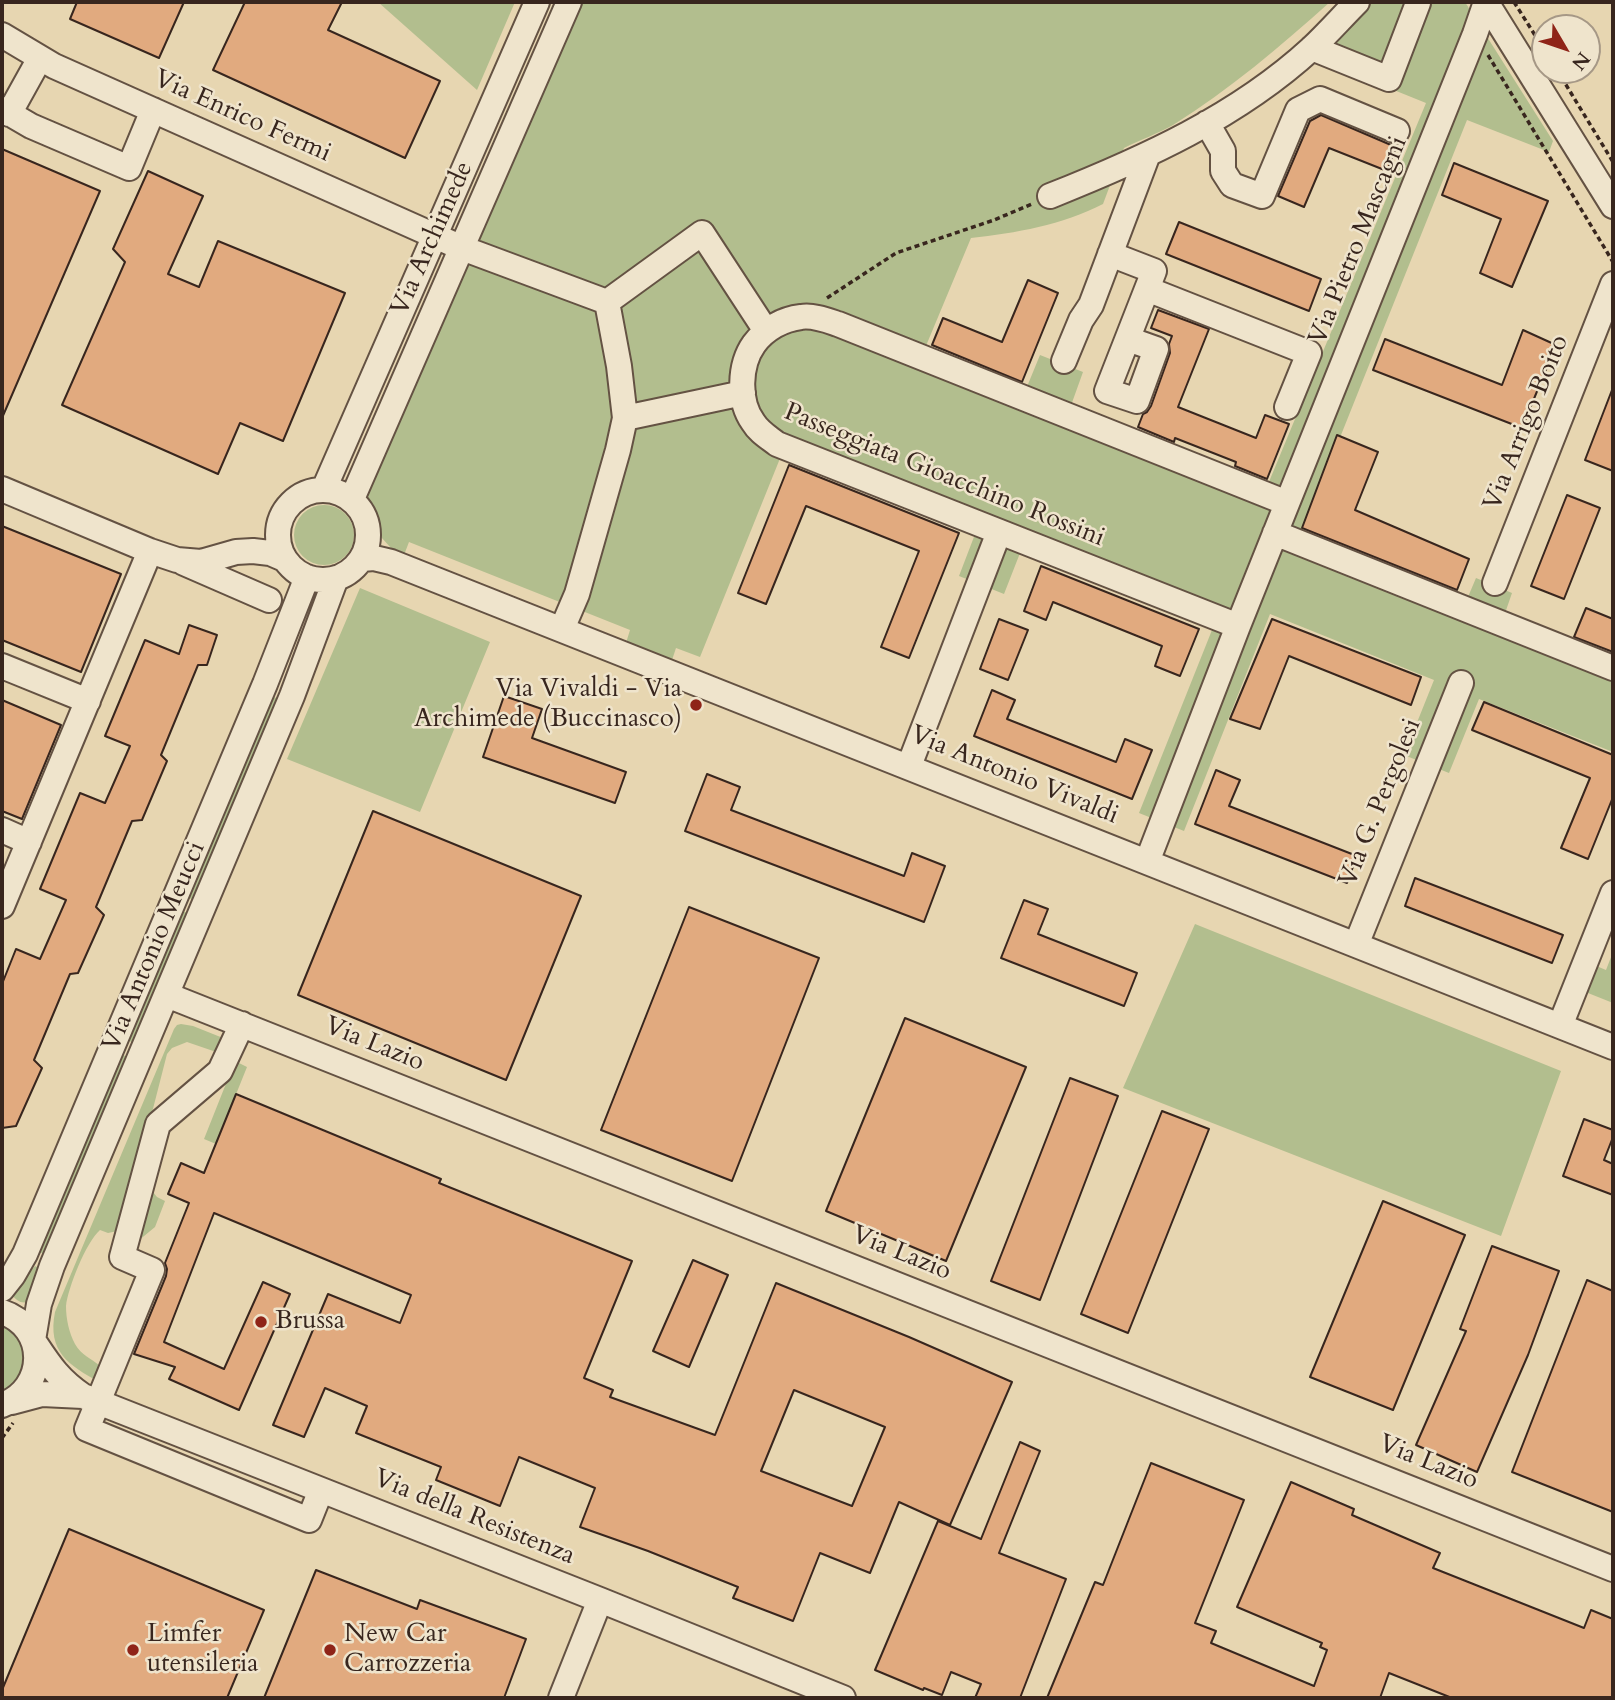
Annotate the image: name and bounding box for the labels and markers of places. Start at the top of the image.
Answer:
place label: Via Vivaldi - Via Archimede (Buccinasco) [414,674,682,736]
marker: Via Vivaldi - Via Archimede (Buccinasco) [688,697,704,713]
place label: Brussa [275,1306,345,1338]
marker: Brussa [253,1314,269,1330]
place label: Limfer utensileria [147,1619,259,1680]
place label: New Car Carrozzeria [344,1619,471,1680]
marker: Limfer utensileria [125,1642,141,1658]
marker: New Car Carrozzeria [322,1642,338,1658]

